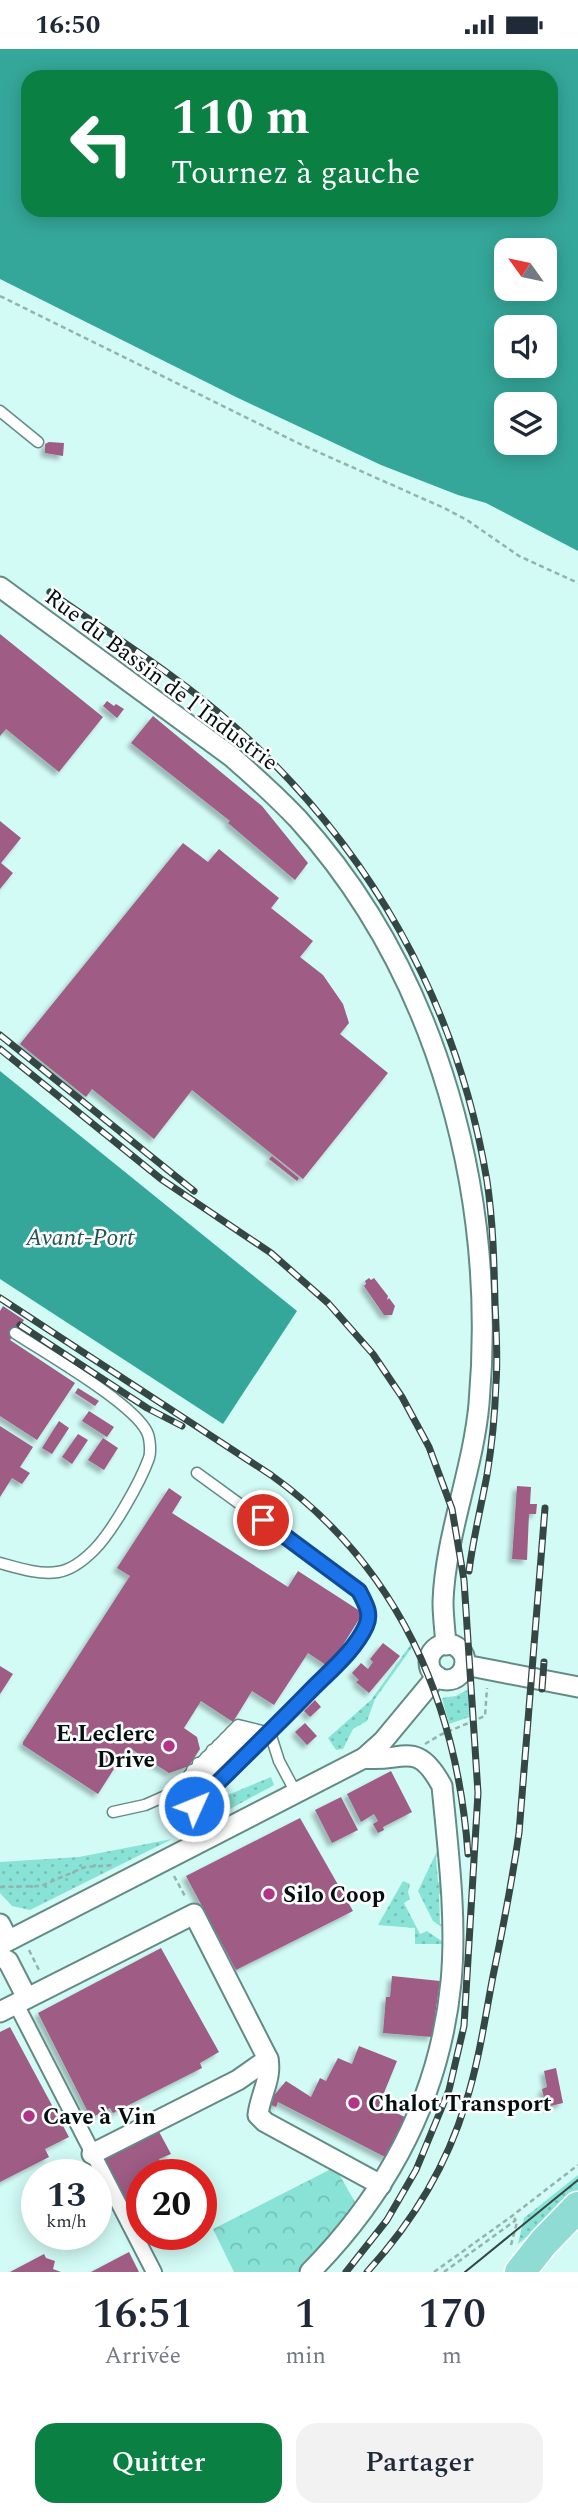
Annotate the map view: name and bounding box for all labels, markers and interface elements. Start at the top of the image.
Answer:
text: 16:50 [35,5,100,45]
text: 110 m [171,81,310,156]
icon: left [56,98,147,189]
text: Tournez à gauche [171,149,420,198]
north arrow [494,238,556,301]
map controls [494,238,557,455]
button: sound [494,315,557,378]
button: layers [494,392,557,455]
street label: Rue du Bassin de l'Industrie [37,581,285,780]
water label: Avant-Port [25,1220,135,1256]
pin [233,1490,293,1550]
icon: arrive [244,1501,282,1539]
place label: E.Leclerc Drive [56,1717,155,1778]
marker: E.Leclerc Drive [161,1738,177,1754]
position arrow [157,1769,231,1843]
place label: Silo Coop [283,1878,385,1913]
marker: Silo Coop [261,1886,277,1902]
place label: Chalot Transport [368,2087,552,2122]
marker: Chalot Transport [346,2095,362,2111]
place label: Cave à Vin [43,2100,156,2135]
marker: Cave à Vin [21,2108,37,2124]
speed limit sign: 20 [126,2159,217,2250]
text: 13 [47,2169,86,2222]
text: km/h [46,2208,87,2235]
text: 16:51 [92,2283,193,2346]
text: 1 [294,2283,317,2346]
text: 170 [418,2283,486,2346]
text: Arrivée [105,2339,181,2374]
text: min [286,2339,326,2374]
text: m [442,2339,462,2374]
button: Quitter [35,2423,282,2503]
button: Partager [296,2423,543,2503]

